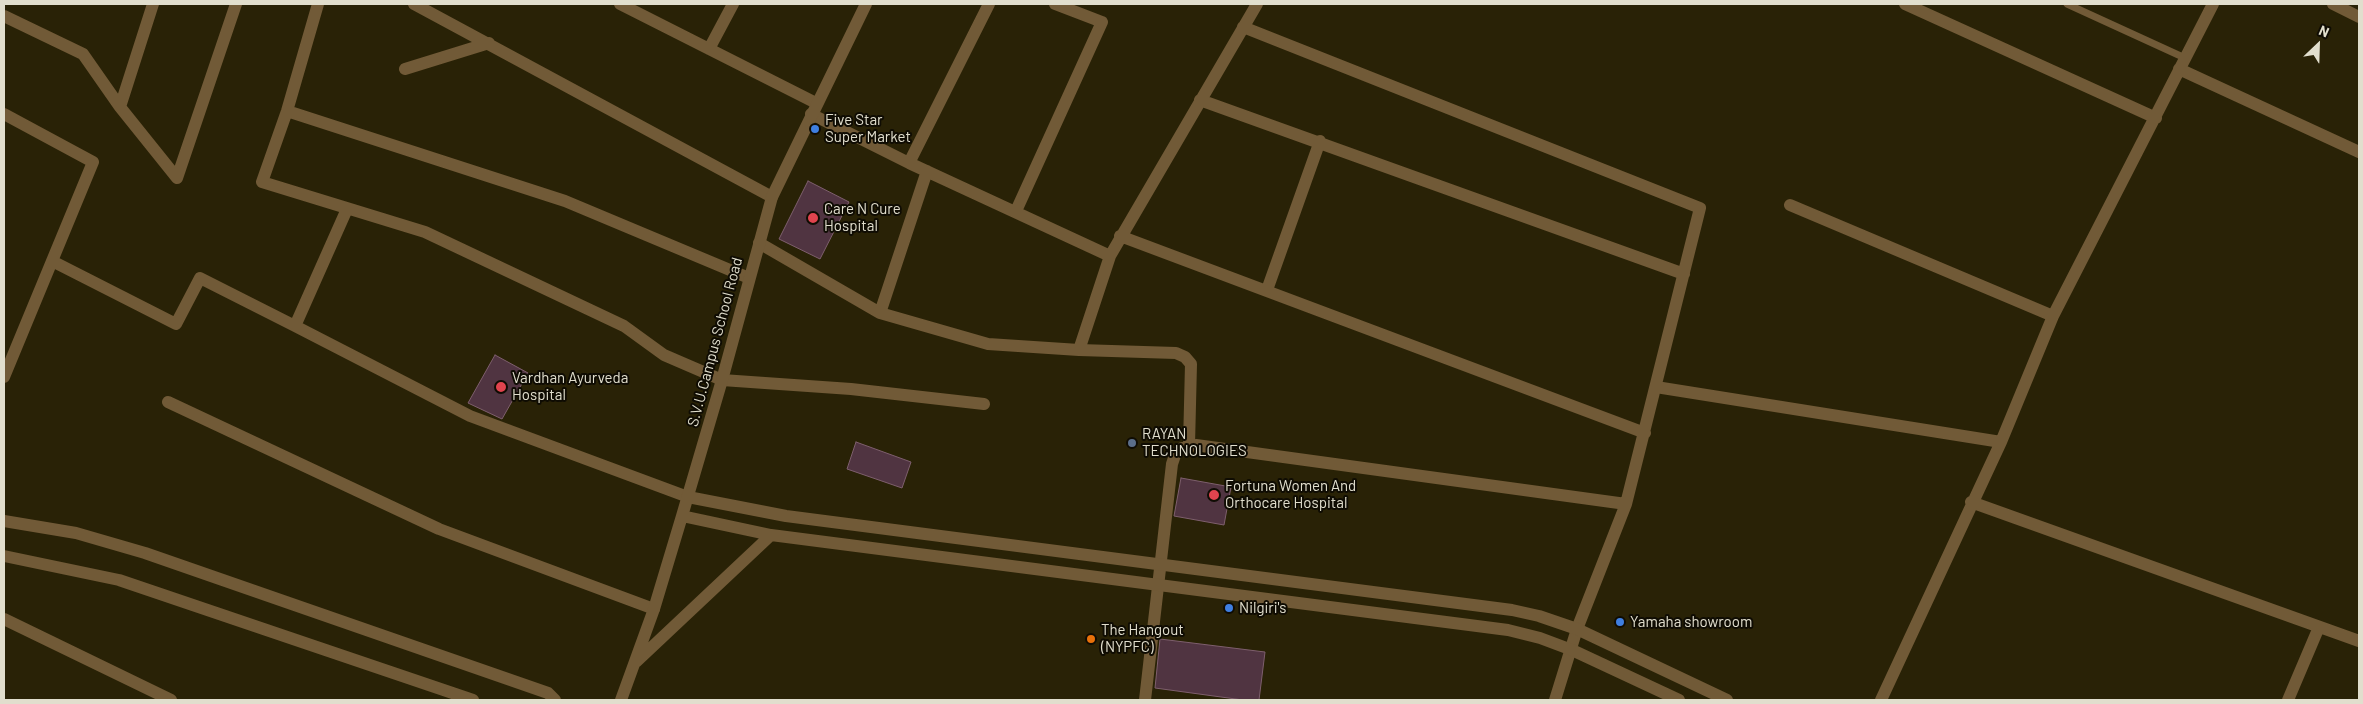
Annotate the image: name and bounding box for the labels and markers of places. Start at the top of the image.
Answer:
place label: Five Star Super Market [825,111,911,146]
marker: Five Star Super Market [809,123,821,135]
place label: Care N Cure Hospital [824,200,901,235]
marker: Care N Cure Hospital [806,211,820,225]
place label: Vardhan Ayurveda Hospital [512,369,628,404]
marker: Vardhan Ayurveda Hospital [494,380,508,394]
place label: RAYAN TECHNOLOGIES [1142,425,1247,460]
marker: RAYAN TECHNOLOGIES [1126,437,1138,449]
place label: Fortuna Women And Orthocare Hospital [1225,477,1356,512]
marker: Fortuna Women And Orthocare Hospital [1207,488,1221,502]
place label: Nilgiri's [1239,599,1286,617]
marker: Nilgiri's [1223,602,1235,614]
place label: Yamaha showroom [1630,613,1752,631]
marker: Yamaha showroom [1614,616,1626,628]
place label: The Hangout (NYPFC) [1101,621,1184,656]
marker: The Hangout (NYPFC) [1085,633,1097,645]

